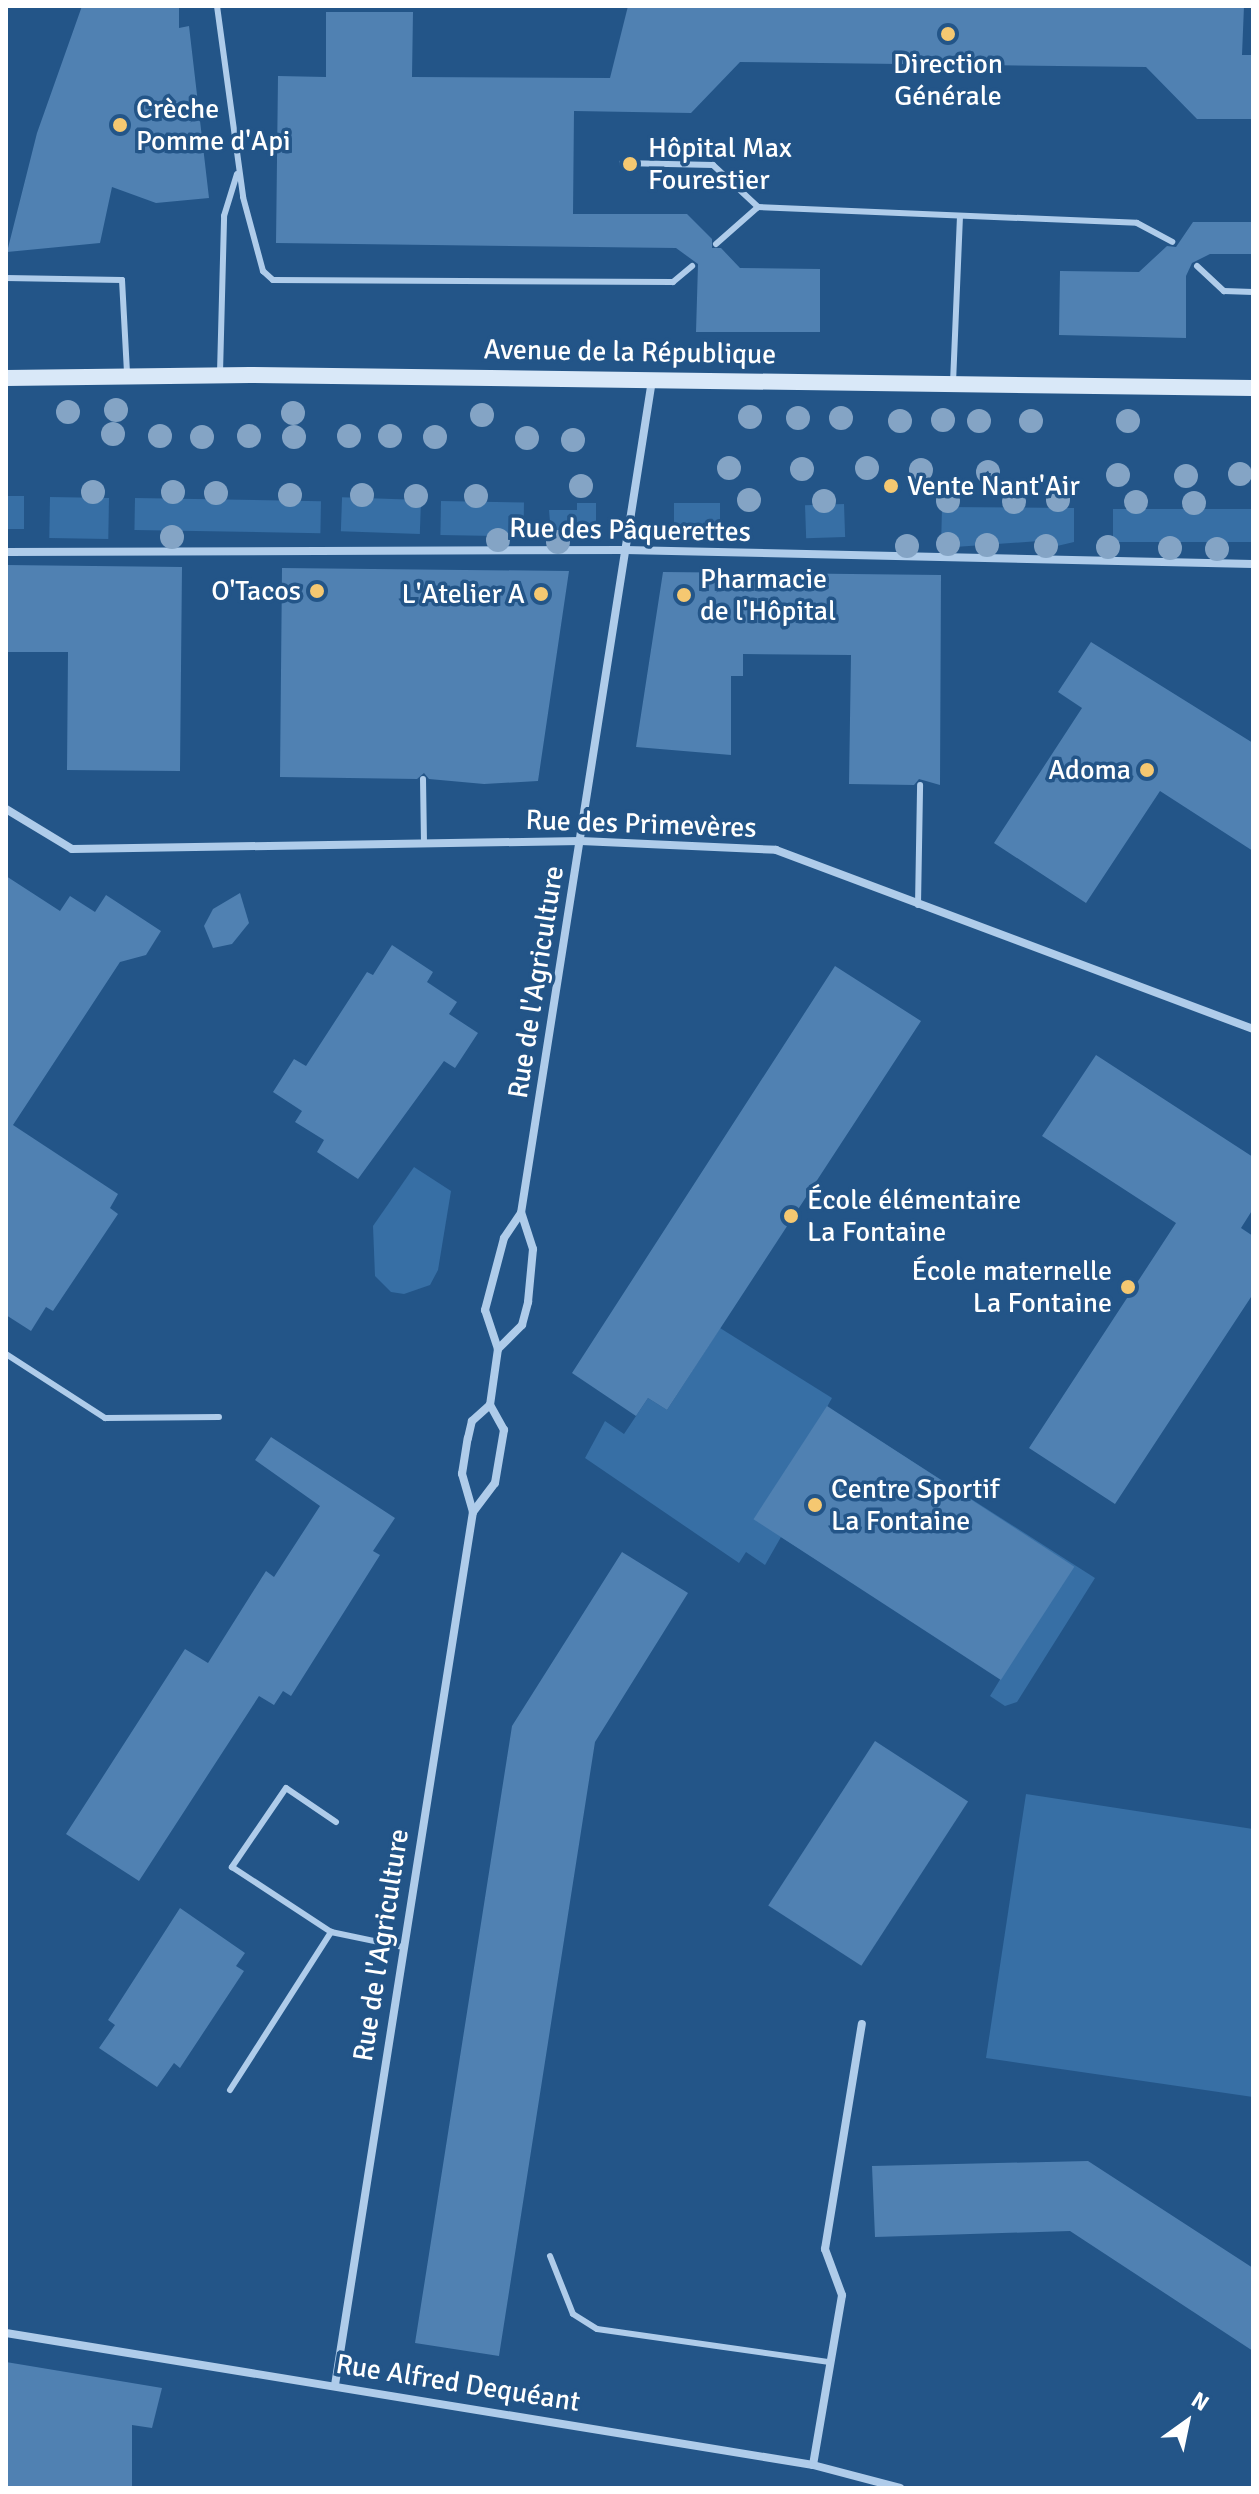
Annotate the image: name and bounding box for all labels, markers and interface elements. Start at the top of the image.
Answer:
marker: Direction Générale [939,25,957,43]
place label: Direction Générale [893,47,1003,113]
place label: Crèche Pomme d'Api [136,92,291,158]
marker: Crèche Pomme d'Api [111,116,129,134]
place label: Hôpital Max Fourestier [648,131,792,197]
marker: Hôpital Max Fourestier [619,153,641,175]
street label: Avenue de la République [483,333,777,371]
place label: Vente Nant'Air [907,469,1080,503]
marker: Vente Nant'Air [882,477,900,495]
street label: Rue des Pâquerettes [509,511,751,549]
place label: Pharmacie de l'Hôpital [700,562,836,628]
place label: O'Tacos [211,574,301,608]
place label: L'Atelier A [401,577,525,611]
marker: O'Tacos [308,582,326,600]
marker: L'Atelier A [532,585,550,603]
marker: Pharmacie de l'Hôpital [675,586,693,604]
place label: Adoma [1048,753,1131,787]
marker: Adoma [1138,761,1156,779]
street label: Rue des Primevères [525,803,757,845]
street label: Rue de l'Agriculture [501,863,571,1101]
place label: École élémentaire La Fontaine [807,1183,1021,1249]
marker: École élémentaire La Fontaine [782,1207,800,1225]
place label: École maternelle La Fontaine [912,1254,1112,1320]
marker: École maternelle La Fontaine [1119,1278,1137,1296]
place label: Centre Sportif La Fontaine [831,1472,999,1538]
marker: Centre Sportif La Fontaine [806,1496,824,1514]
street label: Rue de l'Agriculture [346,1826,416,2064]
street label: Rue Alfred Dequéant [334,2347,582,2419]
north arrow [1147,2382,1227,2462]
text: N [1187,2386,1214,2417]

